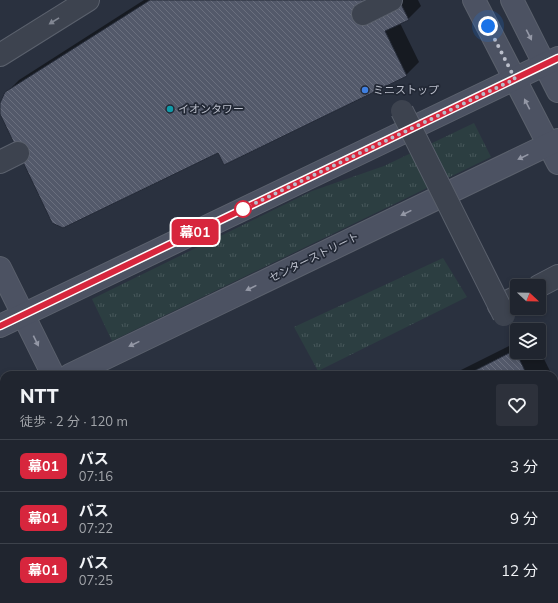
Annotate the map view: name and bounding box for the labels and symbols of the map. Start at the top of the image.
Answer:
your location [478,16,498,36]
one-way arrow [49,17,60,24]
one-way arrow [526,29,532,41]
place label: ミニストップ [373,83,439,97]
marker: ミニストップ [360,85,370,95]
one-way arrow [524,98,531,109]
place label: イオンタワー [178,102,244,116]
marker: イオンタワー [165,104,175,114]
one-way arrow [517,154,529,160]
unlabelled marker [234,200,252,218]
one-way arrow [400,210,411,216]
line badge: 幕01 [172,219,218,245]
street label: センターストリート [267,229,361,285]
north arrow [510,279,546,315]
one-way arrow [245,285,257,291]
one-way arrow [33,335,39,346]
one-way arrow [128,341,139,347]

